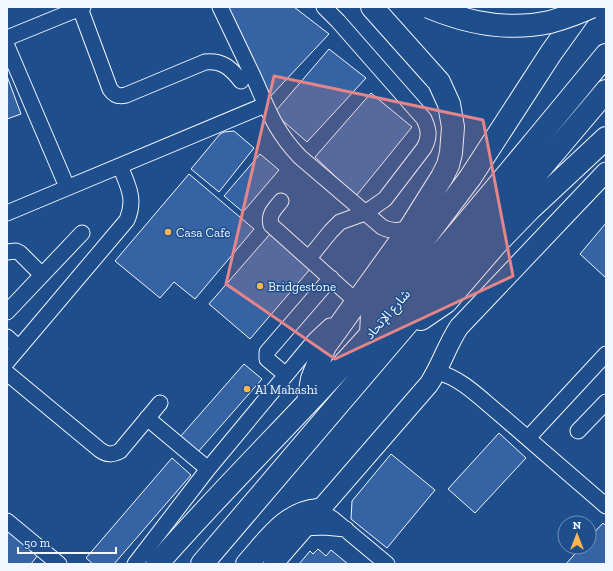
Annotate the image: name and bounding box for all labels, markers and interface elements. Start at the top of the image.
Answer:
place label: Casa Cafe [176,225,230,240]
marker: Casa Cafe [163,227,173,237]
place label: Bridgestone [268,279,336,294]
marker: Bridgestone [255,281,265,291]
street label: شارع الإتحاد [362,286,415,344]
place label: Al Mahashi [255,382,318,397]
marker: Al Mahashi [242,384,252,394]
north arrow [557,515,597,555]
text: N [573,519,582,532]
scale bar [18,529,116,555]
text: 50 m [24,536,51,550]

